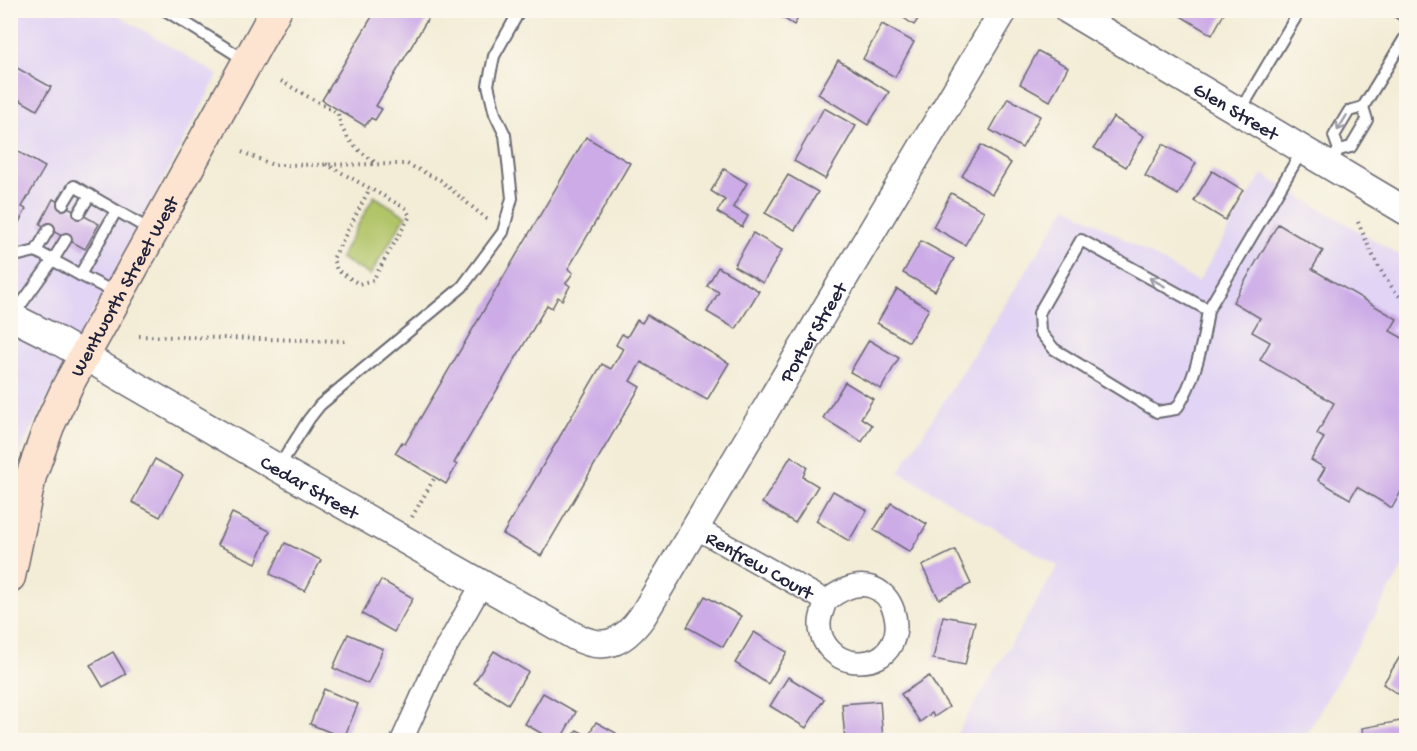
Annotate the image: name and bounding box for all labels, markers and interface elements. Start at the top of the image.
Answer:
street label: Glen Street [1188,79,1283,148]
one-way arrow [1335,114,1347,131]
street label: Wentworth Street West [67,192,186,382]
one-way arrow [1149,276,1166,288]
street label: Porter Street [776,278,855,389]
street label: Cedar Street [255,452,363,527]
street label: Renfrew Court [701,528,818,607]

